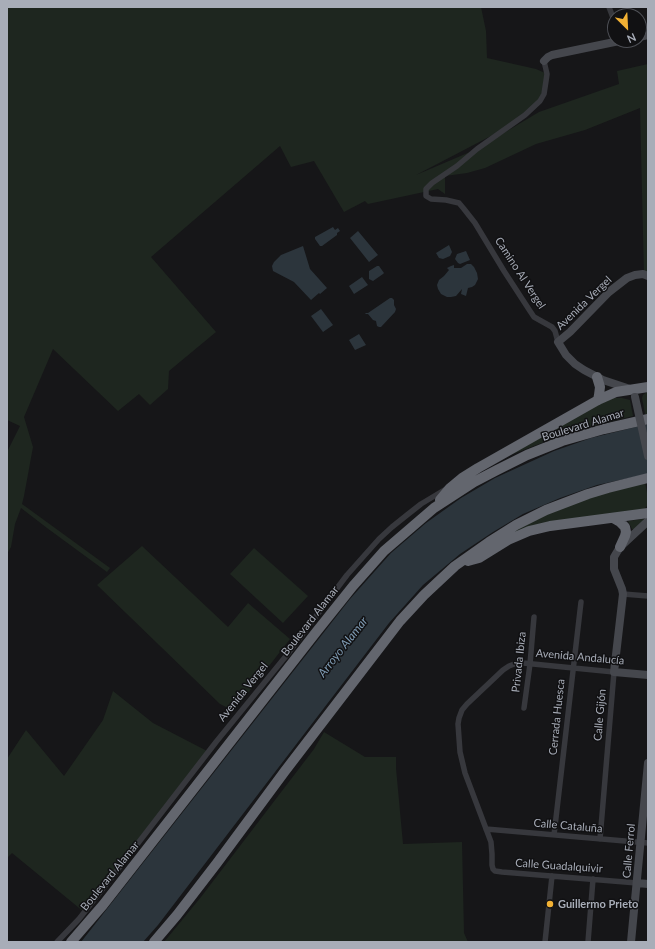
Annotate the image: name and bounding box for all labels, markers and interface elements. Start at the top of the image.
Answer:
north arrow [607,8,647,48]
text: N [625,31,638,46]
street label: Camino Al Vergel [492,235,548,311]
street label: Avenida Vergel [554,273,614,333]
street label: Boulevard Alamar [540,406,626,444]
street label: Boulevard Alamar [278,583,342,659]
water label: Arroyo Alamar [315,614,371,680]
street label: Privada Ibiza [509,631,529,693]
street label: Avenida Andalucía [535,647,625,667]
street label: Avenida Vergel [215,660,271,724]
street label: Cerrada Huesca [546,678,568,756]
street label: Calle Gijón [591,688,609,742]
street label: Calle Cataluña [533,816,603,836]
street label: Calle Ferrol [620,823,638,879]
street label: Boulevard Alamar [78,839,142,913]
street label: Calle Guadalquivir [515,856,603,876]
place label: Guillermo Prieto [558,897,638,911]
marker: Guillermo Prieto [545,899,555,909]

